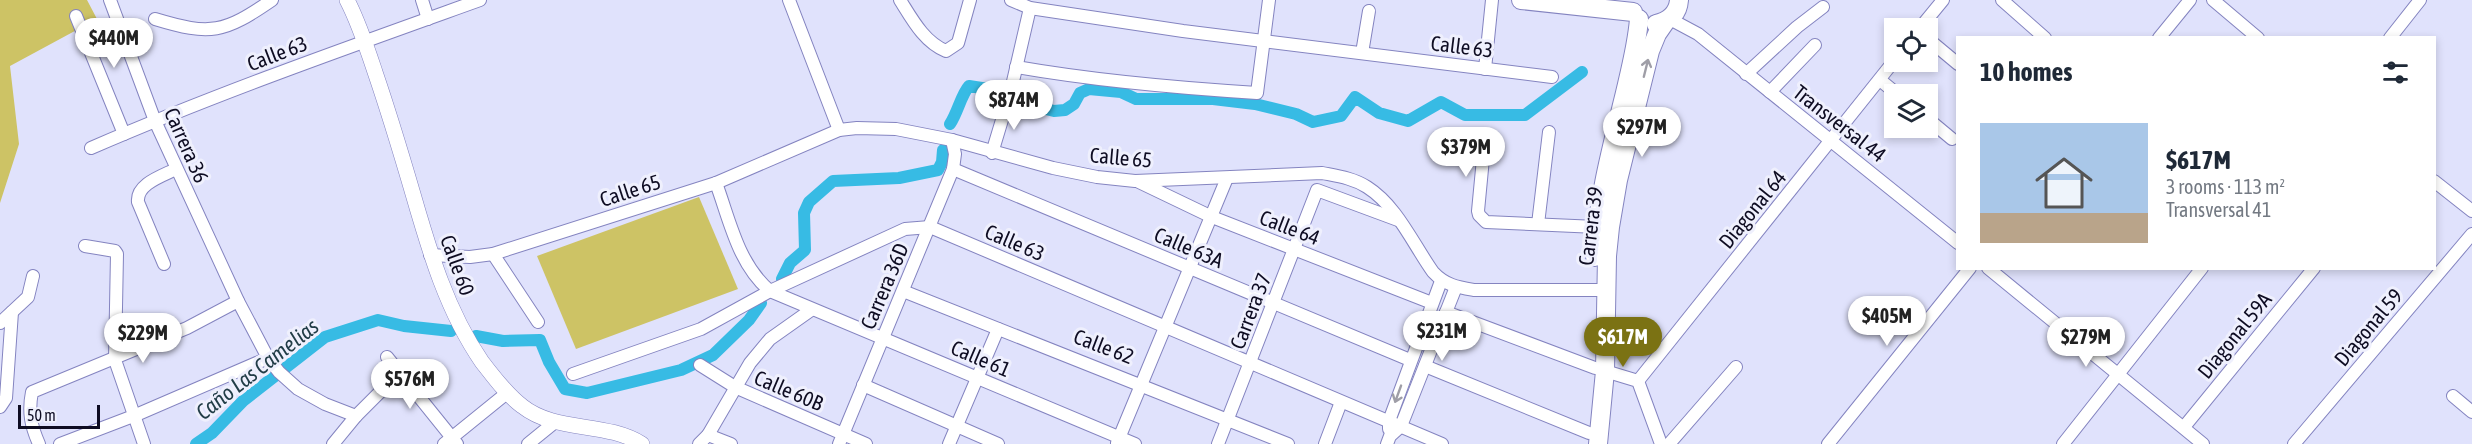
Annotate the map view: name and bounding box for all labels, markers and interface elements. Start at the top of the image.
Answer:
pin: $440M [72,18,156,69]
map controls [1884,18,1938,138]
button: locate [1884,18,1938,72]
text: $440M [89,26,139,49]
street label: Calle 63 [1430,30,1494,62]
street label: Calle 63 [244,31,310,75]
icon: filters [2379,56,2412,89]
text: 10 homes [1980,57,2073,87]
one-way arrow [1640,58,1652,77]
street label: Transversal 44 [1789,79,1891,167]
pin: $874M [972,80,1056,131]
button: layers [1884,84,1938,138]
text: $874M [989,88,1039,111]
street label: Carrera 36 [160,104,214,186]
pin: $297M [1600,107,1684,158]
text: $297M [1617,115,1667,138]
pin: $379M [1424,127,1508,178]
text: $379M [1441,135,1491,158]
street label: Calle 65 [1089,142,1153,172]
text: $617M [2166,145,2231,175]
icon: home [2028,147,2100,219]
street label: Diagonal 64 [1713,165,1791,253]
street label: Calle 65 [597,169,663,211]
text: 3 rooms · 113 m² [2166,175,2285,198]
street label: Carrera 39 [1573,185,1607,267]
text: Transversal 41 [2166,198,2271,221]
street label: Calle 64 [1257,205,1323,249]
street label: Calle 63 [982,219,1048,265]
street label: Calle 63A [1151,222,1228,273]
street label: Calle 60 [436,232,480,298]
street label: Carrera 36D [855,239,913,333]
street label: Carrera 37 [1225,270,1275,352]
street label: Diagonal 59 [2329,284,2407,370]
street label: Diagonal 59A [2192,287,2276,383]
pin: $405M [1845,296,1929,347]
text: $405M [1862,304,1912,327]
pin: $231M [1400,311,1484,362]
pin: $229M [101,313,185,364]
water label: Caño Las Camelias [190,313,324,425]
pin: $617M [1581,317,1665,368]
pin: $279M [2044,317,2128,368]
text: $231M [1417,319,1467,342]
text: $229M [118,321,168,344]
street label: Calle 62 [1071,324,1137,368]
text: $617M [1598,325,1648,348]
text: $279M [2061,325,2111,348]
street label: Calle 61 [948,335,1014,381]
pin: $576M [368,359,452,410]
street label: Calle 60B [751,365,827,415]
text: $576M [385,367,435,390]
one-way arrow [1392,385,1403,403]
scale bar [18,402,100,430]
text: 50 m [27,406,56,424]

